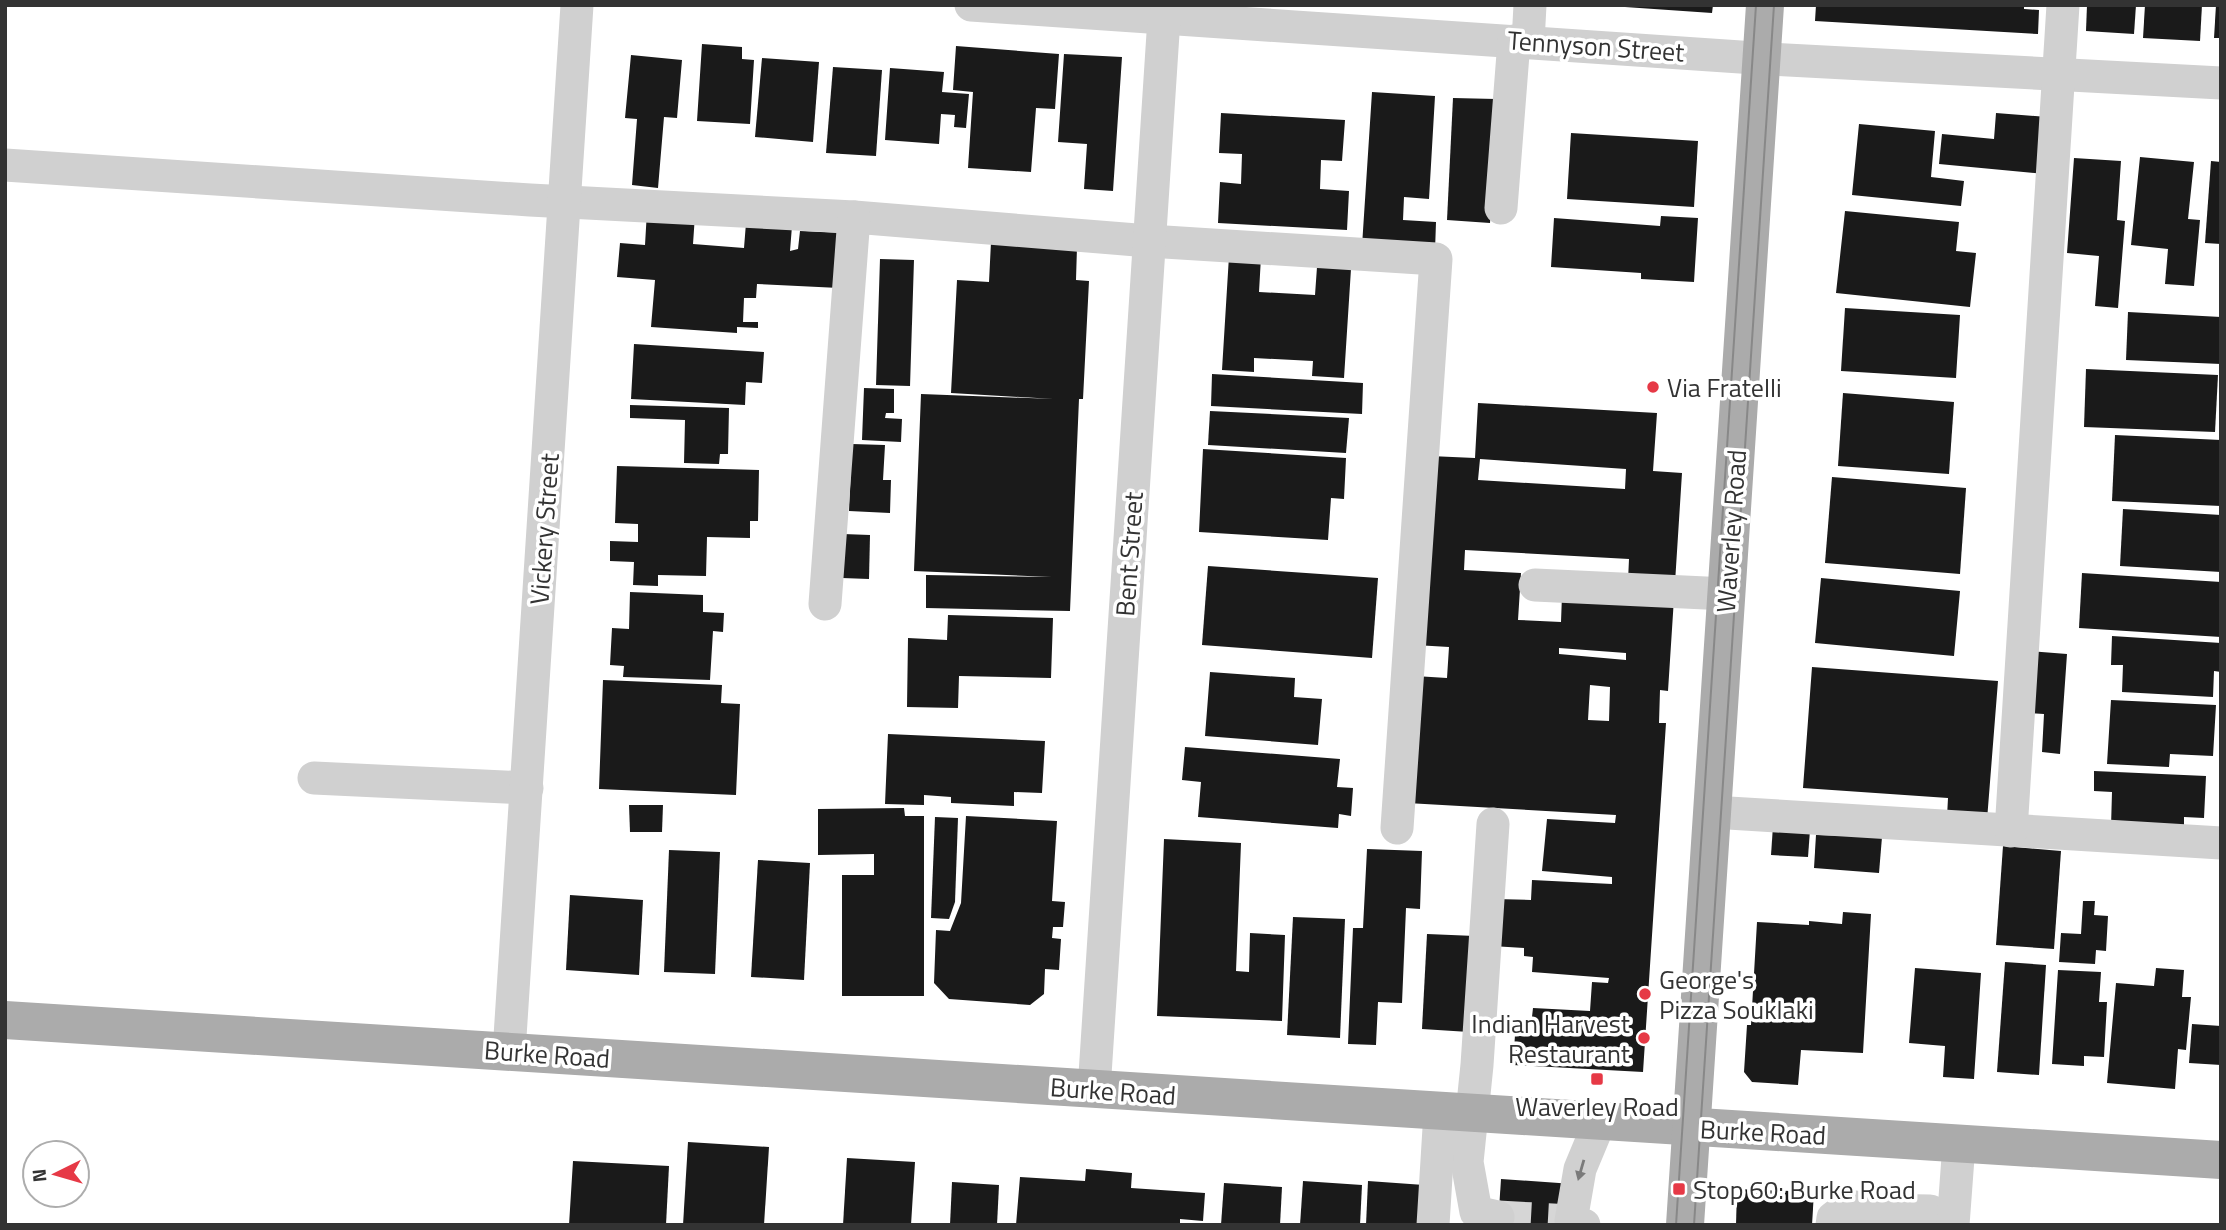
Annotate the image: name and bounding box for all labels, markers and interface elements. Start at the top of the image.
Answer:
street label: Tennyson Street [1506,20,1686,72]
place label: Via Fratelli [1667,368,1782,407]
marker: Via Fratelli [1645,379,1661,395]
street label: Waverley Road [1706,448,1756,614]
street label: Vickery Street [519,452,569,606]
street label: Bent Street [1105,490,1153,618]
place label: George's Pizza Souklaki [1659,960,1814,1029]
marker: George's Pizza Souklaki [1637,986,1653,1002]
place label: Indian Harvest Restaurant [1471,1004,1630,1073]
street label: Burke Road [483,1030,611,1078]
marker: Indian Harvest Restaurant [1636,1030,1652,1046]
street label: Burke Road [1049,1067,1177,1115]
marker: Waverley Road [1589,1071,1605,1087]
place label: Waverley Road [1515,1087,1679,1126]
street label: Burke Road [1699,1109,1827,1155]
north arrow [21,1139,91,1209]
one-way arrow [1576,1160,1586,1181]
text: N [24,1168,54,1183]
place label: Stop 60: Burke Road [1693,1170,1916,1209]
marker: Stop 60: Burke Road [1671,1181,1687,1197]

